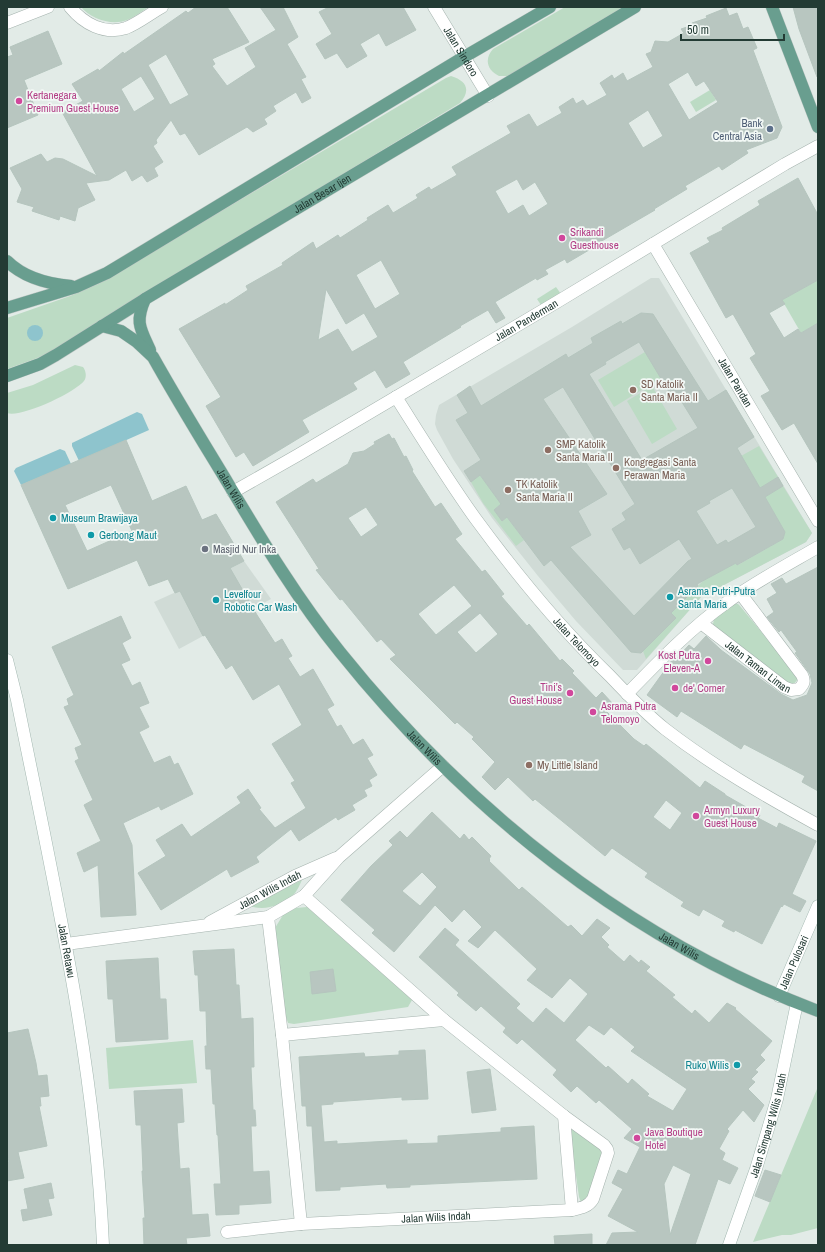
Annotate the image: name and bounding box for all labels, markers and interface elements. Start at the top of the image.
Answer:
scale bar [681,16,784,42]
text: 50 m [687,22,709,38]
street label: Jalan Sindoro [441,24,481,79]
place label: Kertanegara Premium Guest House [27,88,119,115]
marker: Kertanegara Premium Guest House [14,96,24,106]
place label: Bank Central Asia [713,116,762,143]
marker: Bank Central Asia [765,124,775,134]
street label: Jalan Besar Ijen [291,171,354,216]
place label: Srikandi Guesthouse [570,225,619,252]
marker: Srikandi Guesthouse [557,233,567,243]
street label: Jalan Panderman [492,296,560,344]
street label: Jalan Pandan [715,355,756,410]
place label: SD Katolik Santa Maria II [641,377,698,404]
marker: SD Katolik Santa Maria II [628,385,638,395]
place label: SMP Katolik Santa Maria II [556,437,613,464]
marker: SMP Katolik Santa Maria II [543,445,553,455]
place label: Kongregasi Santa Perawan Maria [624,455,696,482]
marker: Kongregasi Santa Perawan Maria [611,463,621,473]
street label: Jalan Wilis [214,466,249,512]
place label: TK Katolik Santa Maria II [516,477,573,504]
marker: TK Katolik Santa Maria II [503,485,513,495]
place label: Museum Brawijaya [61,511,138,525]
marker: Museum Brawijaya [48,513,58,523]
place label: Gerbong Maut [99,528,157,542]
marker: Gerbong Maut [86,530,96,540]
place label: Masjid Nur Inka [213,542,276,556]
marker: Masjid Nur Inka [200,544,210,554]
place label: Asrama Putri-Putra Santa Maria [677,584,755,611]
place label: Levelfour Robotic Car Wash [224,587,297,614]
marker: Asrama Putri-Putra Santa Maria [665,592,675,602]
marker: Levelfour Robotic Car Wash [211,595,221,605]
street label: Jalan Telomoyo [550,614,603,670]
street label: Jalan Taman Liman [722,637,793,696]
place label: Kost Putra Eleven-A [658,648,701,675]
marker: Kost Putra Eleven-A [703,656,713,666]
place label: Tini’s Guest House [509,680,562,707]
place label: de' Corner [683,681,725,695]
marker: de' Corner [670,683,680,693]
marker: Tini’s Guest House [565,688,575,698]
place label: Asrama Putra Telomoyo [600,699,656,726]
marker: Asrama Putra Telomoyo [588,707,598,717]
street label: Jalan Wilis [404,727,445,768]
place label: My Little Island [537,758,598,772]
marker: My Little Island [524,760,534,770]
place label: Armyn Luxury Guest House [703,803,760,830]
marker: Armyn Luxury Guest House [691,811,701,821]
street label: Jalan Wilis Indah [236,867,303,912]
street label: Jalan Retawu [55,923,79,979]
street label: Jalan Wilis [657,929,702,963]
street label: Jalan Pulosari [776,933,812,991]
place label: Ruko Wilis [685,1058,729,1072]
marker: Ruko Wilis [732,1060,742,1070]
street label: Jalan Simpang Wilis Indah [746,1072,789,1180]
place label: Java Boutique Hotel [645,1125,703,1152]
marker: Java Boutique Hotel [632,1133,642,1143]
street label: Jalan Wilis Indah [401,1208,471,1226]

